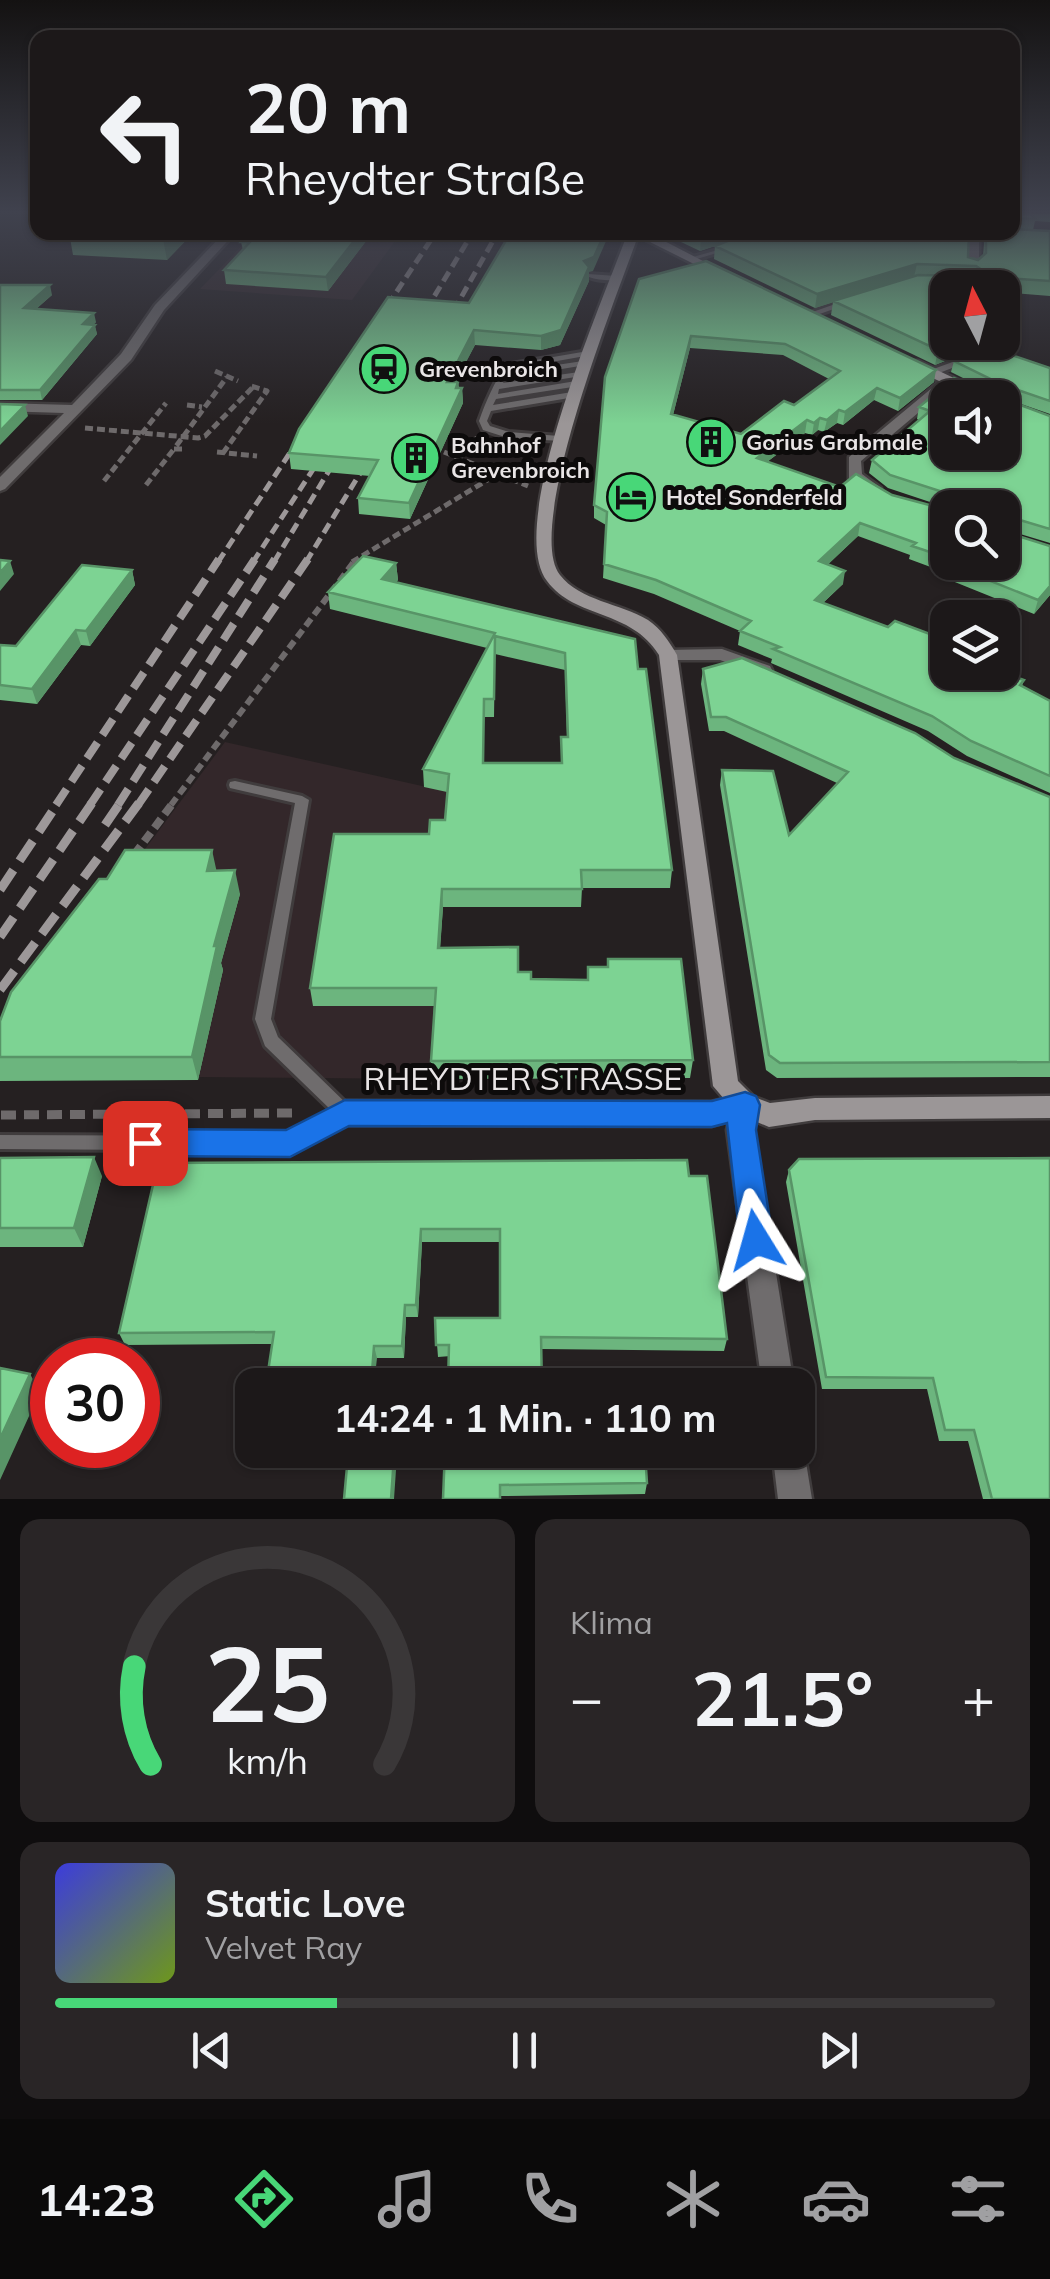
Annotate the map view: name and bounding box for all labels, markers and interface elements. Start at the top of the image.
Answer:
text: 20 m [245,63,411,151]
icon: left [80,70,210,200]
text: Rheydter Straße [245,150,585,206]
north arrow [930,270,1020,360]
map controls [930,270,1020,690]
station icon: Grevenbroich [358,343,410,395]
place label: Grevenbroich [419,355,558,383]
button: sound [930,380,1020,470]
building icon: Gorius Grabmale [685,416,737,468]
place label: Gorius Grabmale [746,428,923,456]
place label: Bahnhof Grevenbroich [451,431,590,484]
building icon: Bahnhof Grevenbroich [390,432,442,484]
hotel icon: Hotel Sonderfeld [605,471,657,523]
place label: Hotel Sonderfeld [666,483,843,511]
button: search [930,490,1020,580]
button: layers [930,600,1020,690]
street label: RHEYDTER STRASSE [364,1058,682,1098]
pin [103,1101,188,1186]
icon: arrive [118,1116,173,1171]
position arrow [704,1188,808,1292]
speed limit sign: 30 [30,1338,160,1468]
text: 14:24 · 1 Min. · 110 m [334,1394,716,1442]
text: Klima [570,1602,653,1642]
text: 25 [205,1617,330,1748]
text: 21.5° [691,1651,874,1745]
text: − [570,1663,603,1732]
text: + [962,1663,995,1732]
text: km/h [227,1738,308,1783]
text: Static Love [205,1879,406,1927]
text: Velvet Ray [205,1927,362,1967]
icon: previous [184,2023,239,2078]
icon: pause [497,2023,552,2078]
icon: next [811,2023,866,2078]
icon: directions [229,2164,299,2234]
icon: music [372,2164,442,2234]
icon: phone [515,2164,585,2234]
icon: climate [658,2164,728,2234]
icon: car [801,2164,871,2234]
icon: filters [943,2164,1013,2234]
text: 14:23 [36,2171,156,2227]

